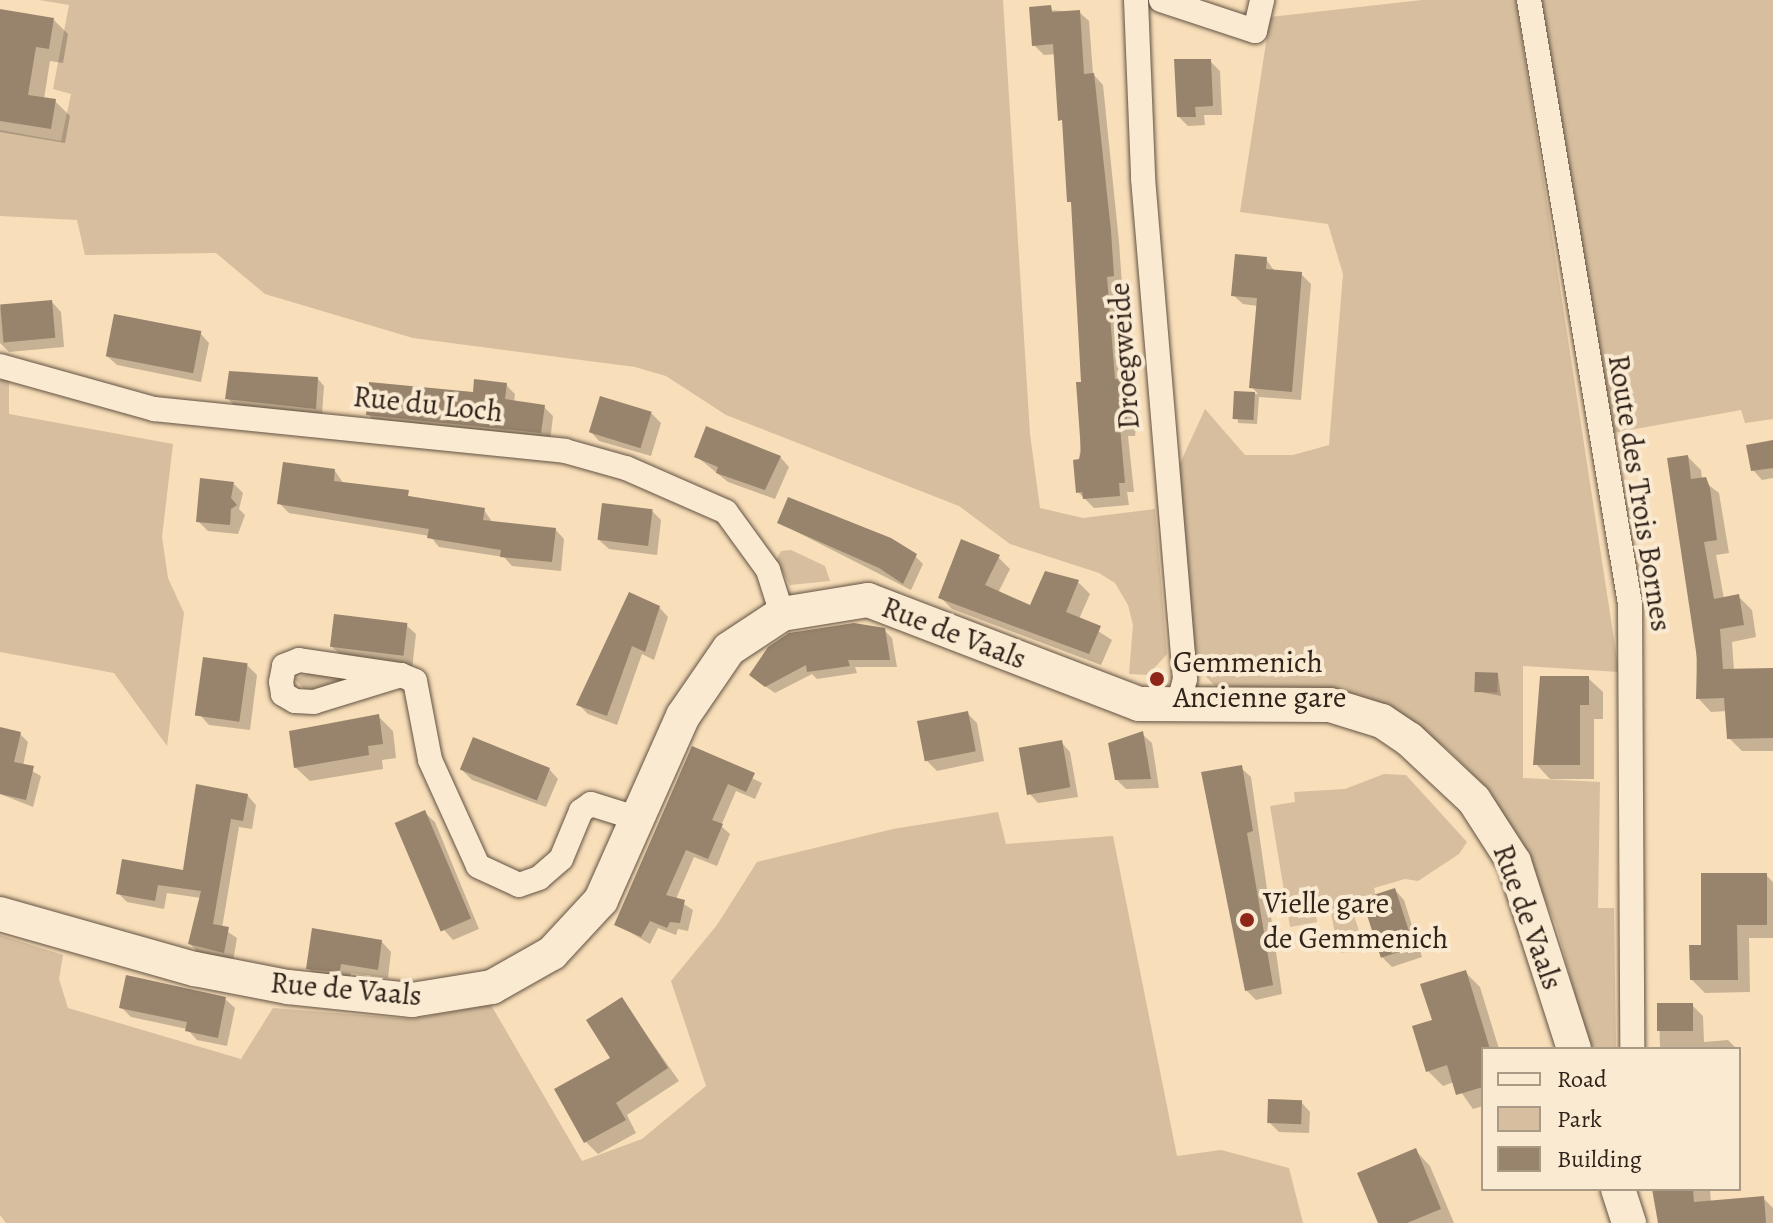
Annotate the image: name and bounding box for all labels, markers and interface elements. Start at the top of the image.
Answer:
street label: Droegweide [1101,281,1147,431]
street label: Route des Trois Bornes [1600,352,1680,634]
street label: Rue du Loch [351,378,505,430]
street label: Rue de Vaals [877,589,1031,677]
place label: Gemmenich Ancienne gare [1173,644,1346,714]
marker: Gemmenich Ancienne gare [1148,670,1166,688]
street label: Rue de Vaals [1485,840,1571,994]
place label: Vielle gare de Gemmenich [1263,885,1448,956]
marker: Vielle gare de Gemmenich [1238,911,1256,929]
street label: Rue de Vaals [269,964,423,1014]
legend [1481,1047,1741,1191]
text: Road [1557,1063,1607,1095]
text: Park [1557,1103,1602,1135]
text: Building [1557,1143,1642,1175]

